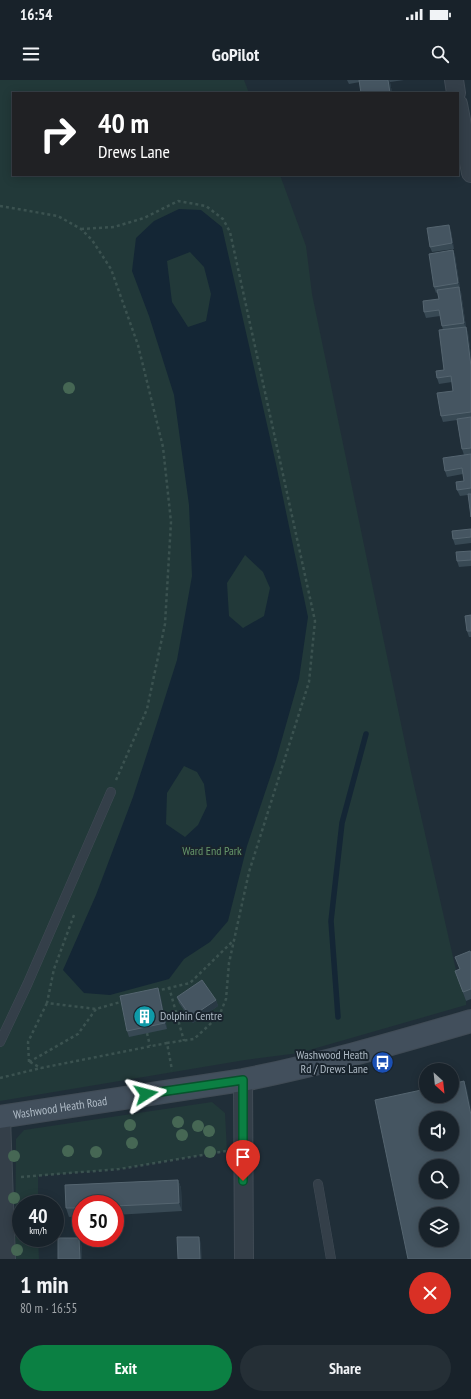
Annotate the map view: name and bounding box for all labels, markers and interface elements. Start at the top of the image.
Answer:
text: 16:54 [20,5,52,24]
icon: menu [20,43,42,65]
text: GoPilot [212,43,259,66]
icon: search [429,43,451,65]
text: 40 m [98,104,149,141]
icon: right [32,108,84,160]
text: Drews Lane [98,140,170,163]
park label: Ward End Park [182,843,242,858]
building icon: Dolphin Centre [131,1003,157,1029]
place label: Dolphin Centre [160,1008,222,1023]
place label: Washwood Heath Rd / Drews Lane [296,1047,368,1076]
bus stop icon: Washwood Heath Rd / Drews Lane [370,1049,396,1075]
north arrow [419,1063,459,1103]
map controls [419,1063,459,1247]
position arrow [125,1073,167,1115]
street label: Washwood Heath Road [12,1093,108,1122]
button: sound [419,1111,459,1151]
pin [226,1140,260,1181]
icon: arrive [232,1146,254,1168]
button: search [419,1159,459,1199]
speed limit sign: 50 [72,1195,124,1247]
text: 40 [28,1203,48,1229]
button: layers [419,1207,459,1247]
text: km/h [29,1224,47,1237]
text: 1 min [20,1269,68,1300]
button: close [409,1272,451,1314]
text: 80 m · 16:55 [20,1300,77,1317]
button: Exit [20,1345,232,1391]
button: Share [240,1345,451,1391]

